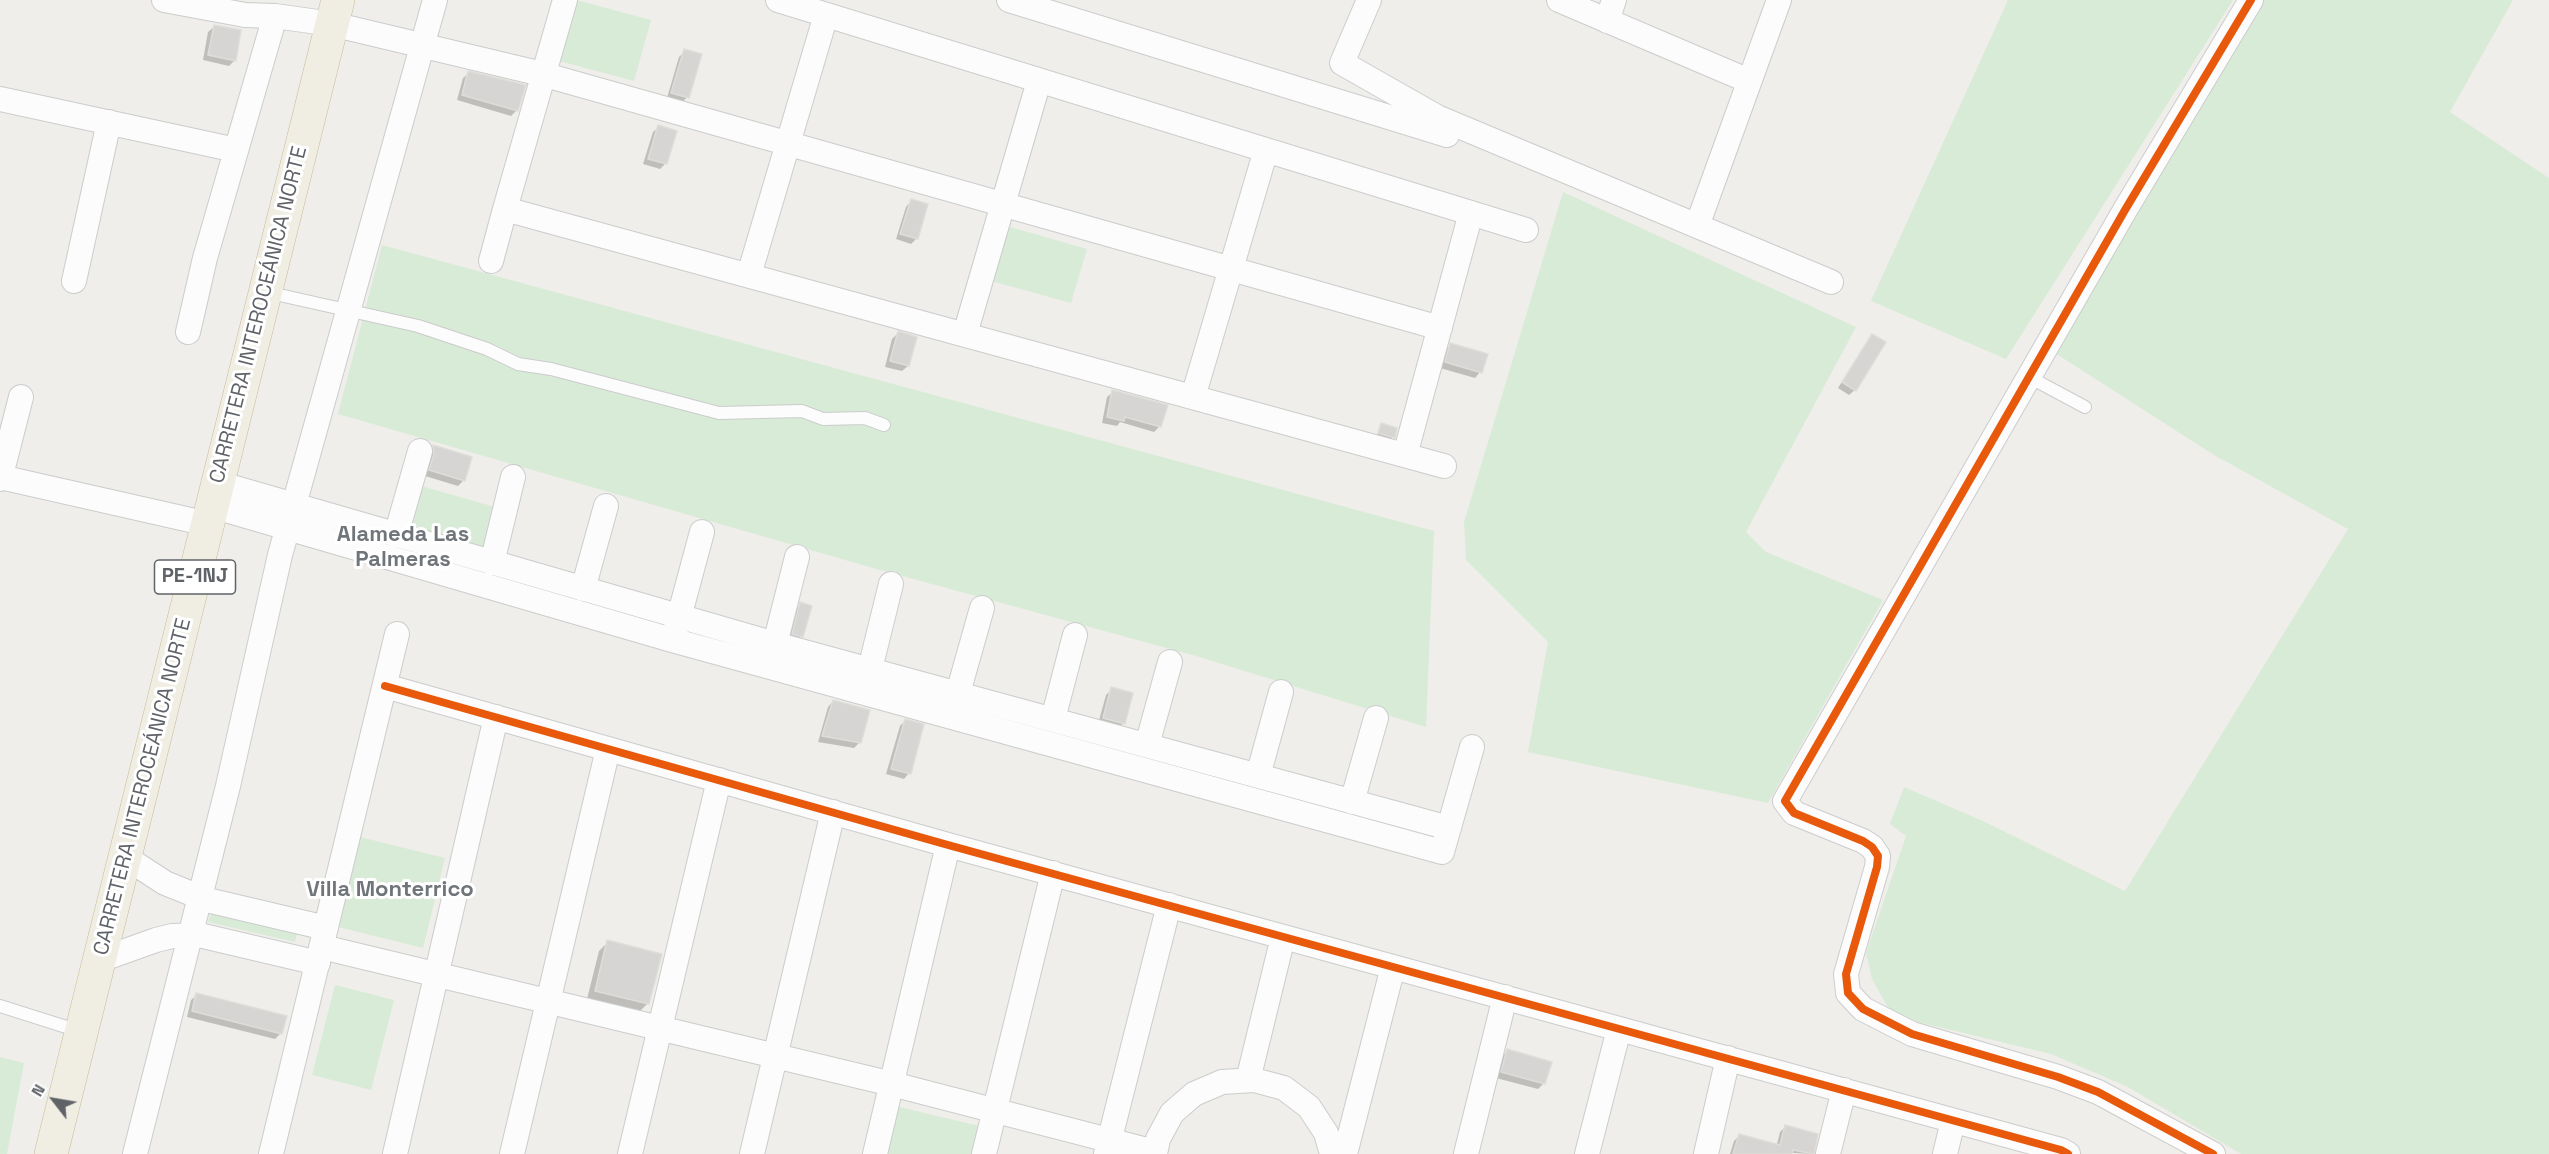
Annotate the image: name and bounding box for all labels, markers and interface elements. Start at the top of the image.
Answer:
street label: CARRETERA INTEROCEÁNICA NORTE [205,144,313,486]
district label: Alameda Las Palmeras [337,522,469,574]
road number: PE-1NJ [154,560,236,594]
street label: CARRETERA INTEROCEÁNICA NORTE [89,616,197,958]
district label: Villa Monterrico [306,877,474,903]
north arrow [24,1070,84,1130]
text: N [26,1080,50,1100]

